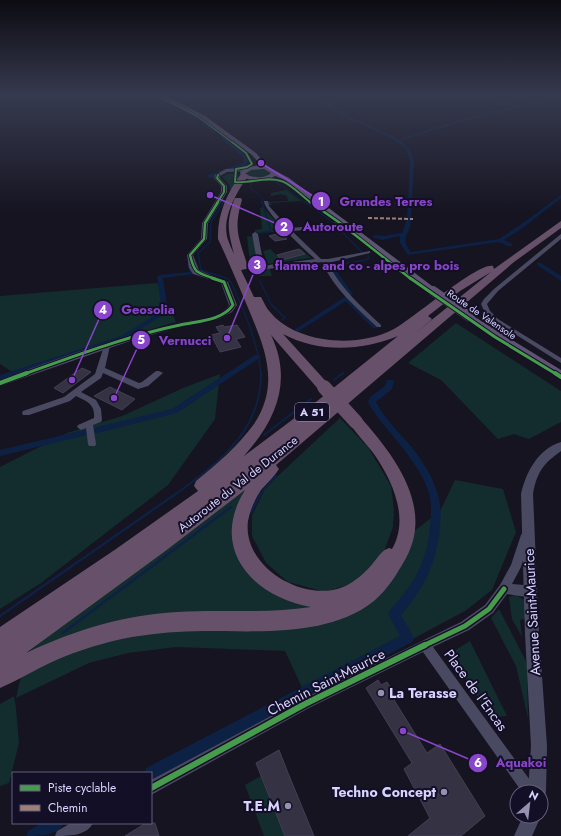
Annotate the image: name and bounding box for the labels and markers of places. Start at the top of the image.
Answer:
callout: Grandes Terres [311,189,440,214]
callout: Autoroute [274,214,371,239]
callout: flamme and co - alpes pro bois [247,253,467,278]
callout: Geosolia [93,297,182,322]
callout: Vernucci [131,327,219,352]
place label: La Terasse [389,683,457,703]
marker: La Terasse [376,688,386,698]
callout: Aquakoi [468,750,554,775]
place label: Techno Concept [332,782,437,802]
marker: Techno Concept [439,787,449,797]
place label: T.E.M [244,796,280,816]
marker: T.E.M [283,801,293,811]

